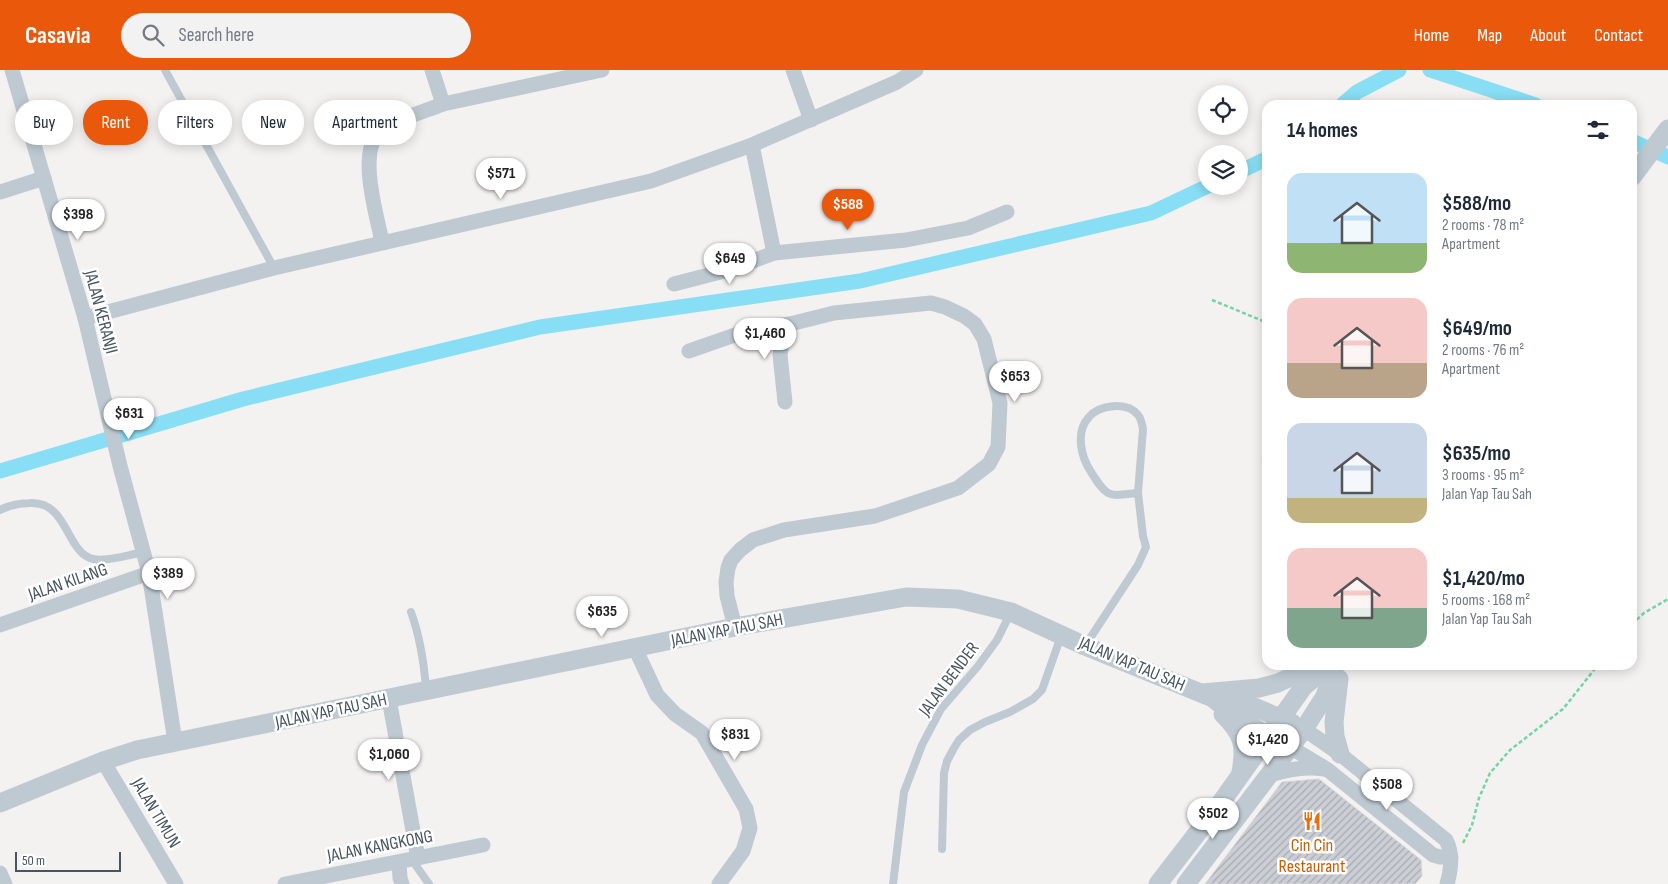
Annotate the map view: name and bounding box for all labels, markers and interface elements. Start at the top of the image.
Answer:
search box [121,13,471,58]
text: Casavia [25,21,91,50]
icon: search [139,21,167,49]
text: Search here [179,24,254,47]
text: Home [1414,25,1449,46]
text: Map [1477,25,1502,46]
text: About [1530,25,1566,46]
text: Contact [1594,25,1643,46]
map controls [1198,85,1248,195]
button: locate [1198,85,1248,135]
chip: Buy [15,100,73,145]
chip: Rent [83,100,148,145]
chip: Filters [158,100,232,145]
chip: New [242,100,304,145]
chip: Apartment [314,100,416,145]
icon: filters [1584,116,1612,144]
text: 14 homes [1287,118,1358,143]
button: layers [1198,145,1248,195]
pin: $571 [471,158,531,200]
text: $571 [487,164,515,183]
pin: $588 [818,189,878,231]
text: $588/mo [1442,191,1511,216]
icon: home [1327,193,1387,253]
text: $588 [833,195,863,214]
pin: $398 [48,198,108,241]
text: $398 [63,205,93,224]
text: 2 rooms · 78 m² [1442,216,1524,235]
text: Apartment [1442,235,1500,254]
pin: $649 [700,242,760,285]
text: $649 [715,249,745,268]
street label: JALAN KERANJI [79,267,122,356]
text: $649/mo [1442,316,1512,341]
pin: $1,460 [724,318,806,360]
icon: home [1327,318,1387,378]
text: $1,460 [744,324,786,343]
text: 2 rooms · 76 m² [1442,341,1524,360]
pin: $653 [985,360,1045,403]
text: Apartment [1442,360,1500,379]
text: $653 [1000,367,1030,386]
pin: $631 [99,398,159,440]
text: $631 [114,404,144,423]
text: $635/mo [1442,441,1511,466]
icon: home [1327,443,1387,503]
text: 3 rooms · 95 m² [1442,466,1524,485]
text: Jalan Yap Tau Sah [1442,485,1532,504]
pin: $389 [138,558,198,600]
street label: JALAN KILANG [25,559,110,606]
text: $389 [153,564,183,583]
text: $1,420/mo [1442,566,1525,591]
icon: home [1327,568,1387,628]
text: 5 rooms · 168 m² [1442,591,1530,610]
pin: $635 [572,596,632,638]
text: $635 [587,602,617,621]
street label: JALAN YAP TAU SAH [668,609,785,651]
text: Jalan Yap Tau Sah [1442,610,1532,629]
street label: JALAN YAP TAU SAH [1075,632,1188,696]
street label: JALAN BENDER [914,638,984,721]
street label: JALAN YAP TAU SAH [272,689,389,733]
pin: $831 [705,718,765,761]
pin: $1,420 [1227,724,1309,766]
text: $831 [720,725,750,744]
text: $1,420 [1248,730,1288,749]
pin: $1,060 [348,738,430,781]
text: $1,060 [368,745,410,764]
pin: $508 [1357,768,1417,811]
street label: JALAN TIMUN [126,773,185,852]
text: $508 [1372,775,1402,794]
pin: $502 [1183,798,1243,840]
text: $502 [1198,804,1228,823]
restaurant icon: Cin Cin Restaurant [1301,810,1323,832]
street label: JALAN KANGKONG [324,825,435,867]
place label: Cin Cin Restaurant [1279,835,1346,877]
scale bar [15,849,121,872]
text: 50 m [22,852,45,869]

